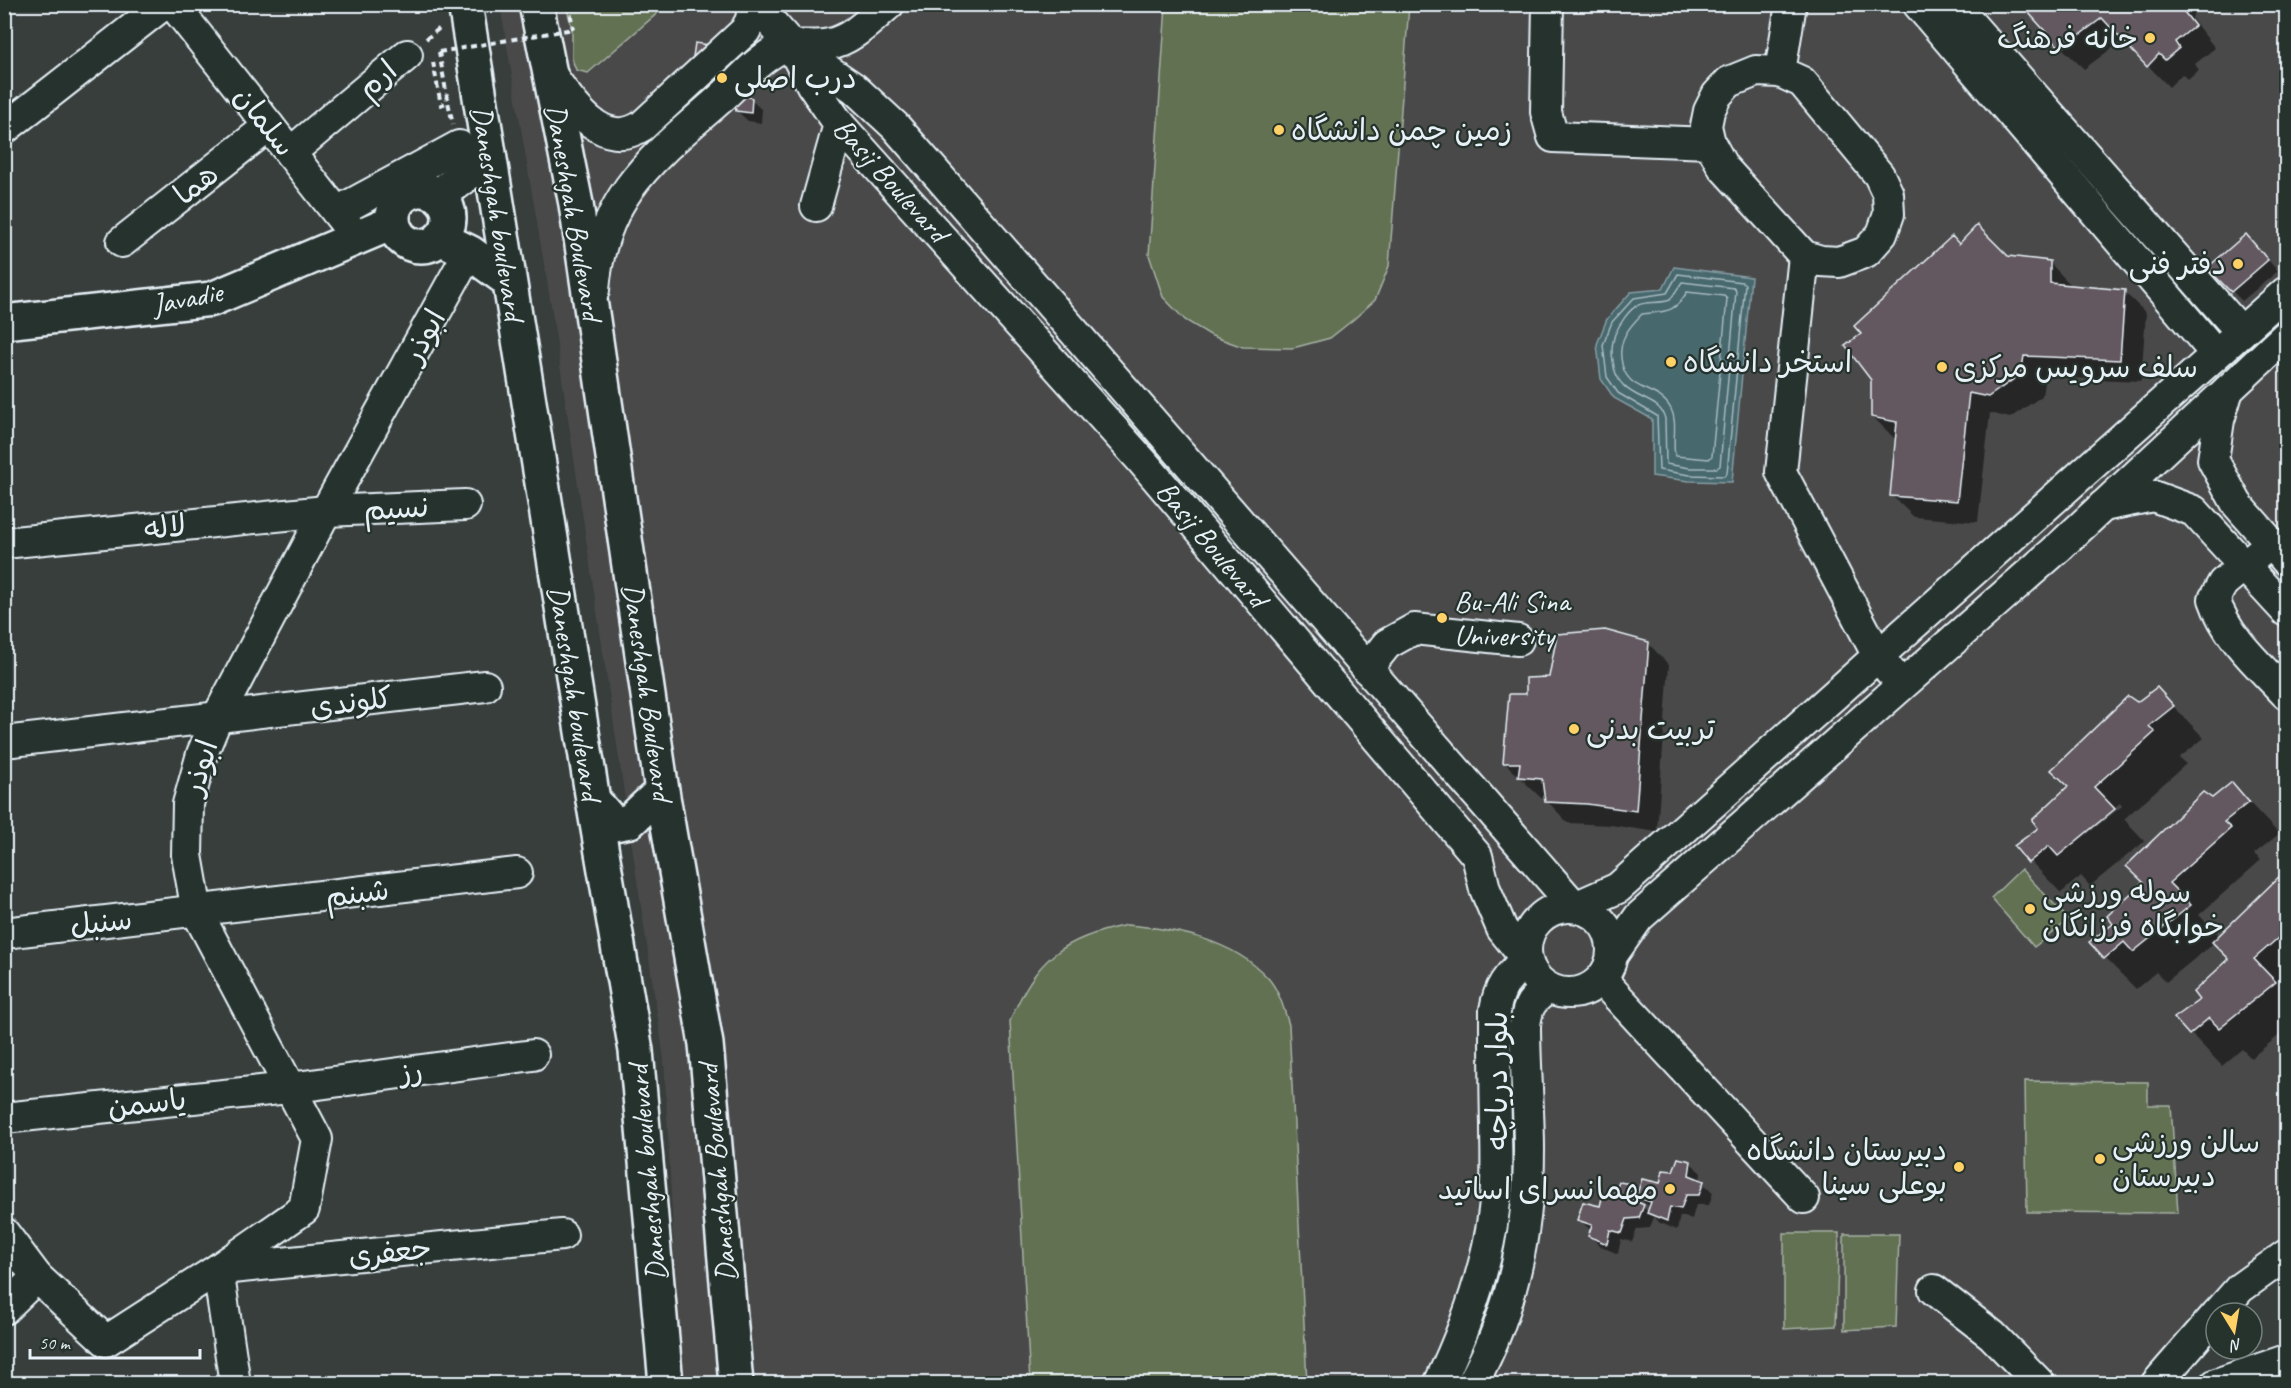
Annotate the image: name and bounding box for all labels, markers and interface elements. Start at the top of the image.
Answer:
place label: خانه فرهنگ [1997,19,2138,57]
marker: خانه فرهنگ [2143,31,2157,45]
street label: ارم [349,51,407,109]
place label: درب اصلی [734,59,857,97]
marker: درب اصلی [715,71,729,85]
street label: سلمان [226,78,304,164]
street label: Daneshgah Boulevard [536,101,612,327]
street label: Daneshgah boulevard [462,103,534,327]
street label: Basij Boulevard [825,110,960,253]
place label: زمین چمن دانشگاه [1291,111,1512,149]
marker: زمین چمن دانشگاه [1272,123,1286,137]
street label: هما [166,155,226,213]
place label: دفتر فنی [2129,245,2226,283]
marker: دفتر فنی [2231,257,2245,271]
street label: Javadie [147,272,227,324]
street label: ابوذر [392,302,454,372]
place label: استخر دانشگاه [1683,343,1852,381]
place label: سلف سرویس مرکزی [1954,348,2198,386]
marker: استخر دانشگاه [1664,355,1678,369]
marker: سلف سرویس مرکزی [1935,360,1949,374]
street label: Basij Boulevard [1148,473,1279,619]
street label: نسیم [362,487,430,532]
street label: لاله [142,506,188,548]
street label: Daneshgah Boulevard [614,581,683,807]
place label: Bu-Ali Sina University [1454,582,1572,654]
street label: Daneshgah boulevard [539,583,611,807]
marker: Bu-Ali Sina University [1435,611,1449,625]
street label: کلوندی [308,678,394,726]
place label: تربیت بدنی [1586,710,1715,748]
marker: تربیت بدنی [1567,722,1581,736]
street label: ابوذر [172,735,227,802]
street label: شبنم [323,870,392,919]
place label: سوله ورزشی خوابگاه فرزانگان [2042,873,2224,945]
street label: سنبل [68,900,134,944]
marker: سوله ورزشی خوابگاه فرزانگان [2023,902,2037,916]
street label: بلوار دریاچه [1478,1011,1516,1151]
street label: رز [394,1051,425,1092]
street label: Daneshgah Boulevard [688,1058,745,1284]
street label: Daneshgah boulevard [618,1059,675,1283]
street label: یاسمن [106,1080,188,1126]
place label: سالن ورزشی دبیرستان [2112,1123,2260,1195]
place label: دبیرستان دانشگاه بوعلی سینا [1746,1131,1947,1203]
marker: سالن ورزشی دبیرستان [2093,1152,2107,1166]
marker: دبیرستان دانشگاه بوعلی سینا [1952,1160,1966,1174]
place label: مهمانسرای اساتید [1438,1170,1658,1208]
marker: مهمانسرای اساتید [1663,1182,1677,1196]
street label: جعفری [347,1229,433,1275]
north arrow [2204,1301,2264,1361]
scale bar [30,1322,200,1360]
text: 50 m [39,1332,72,1354]
text: N [2227,1334,2243,1356]

